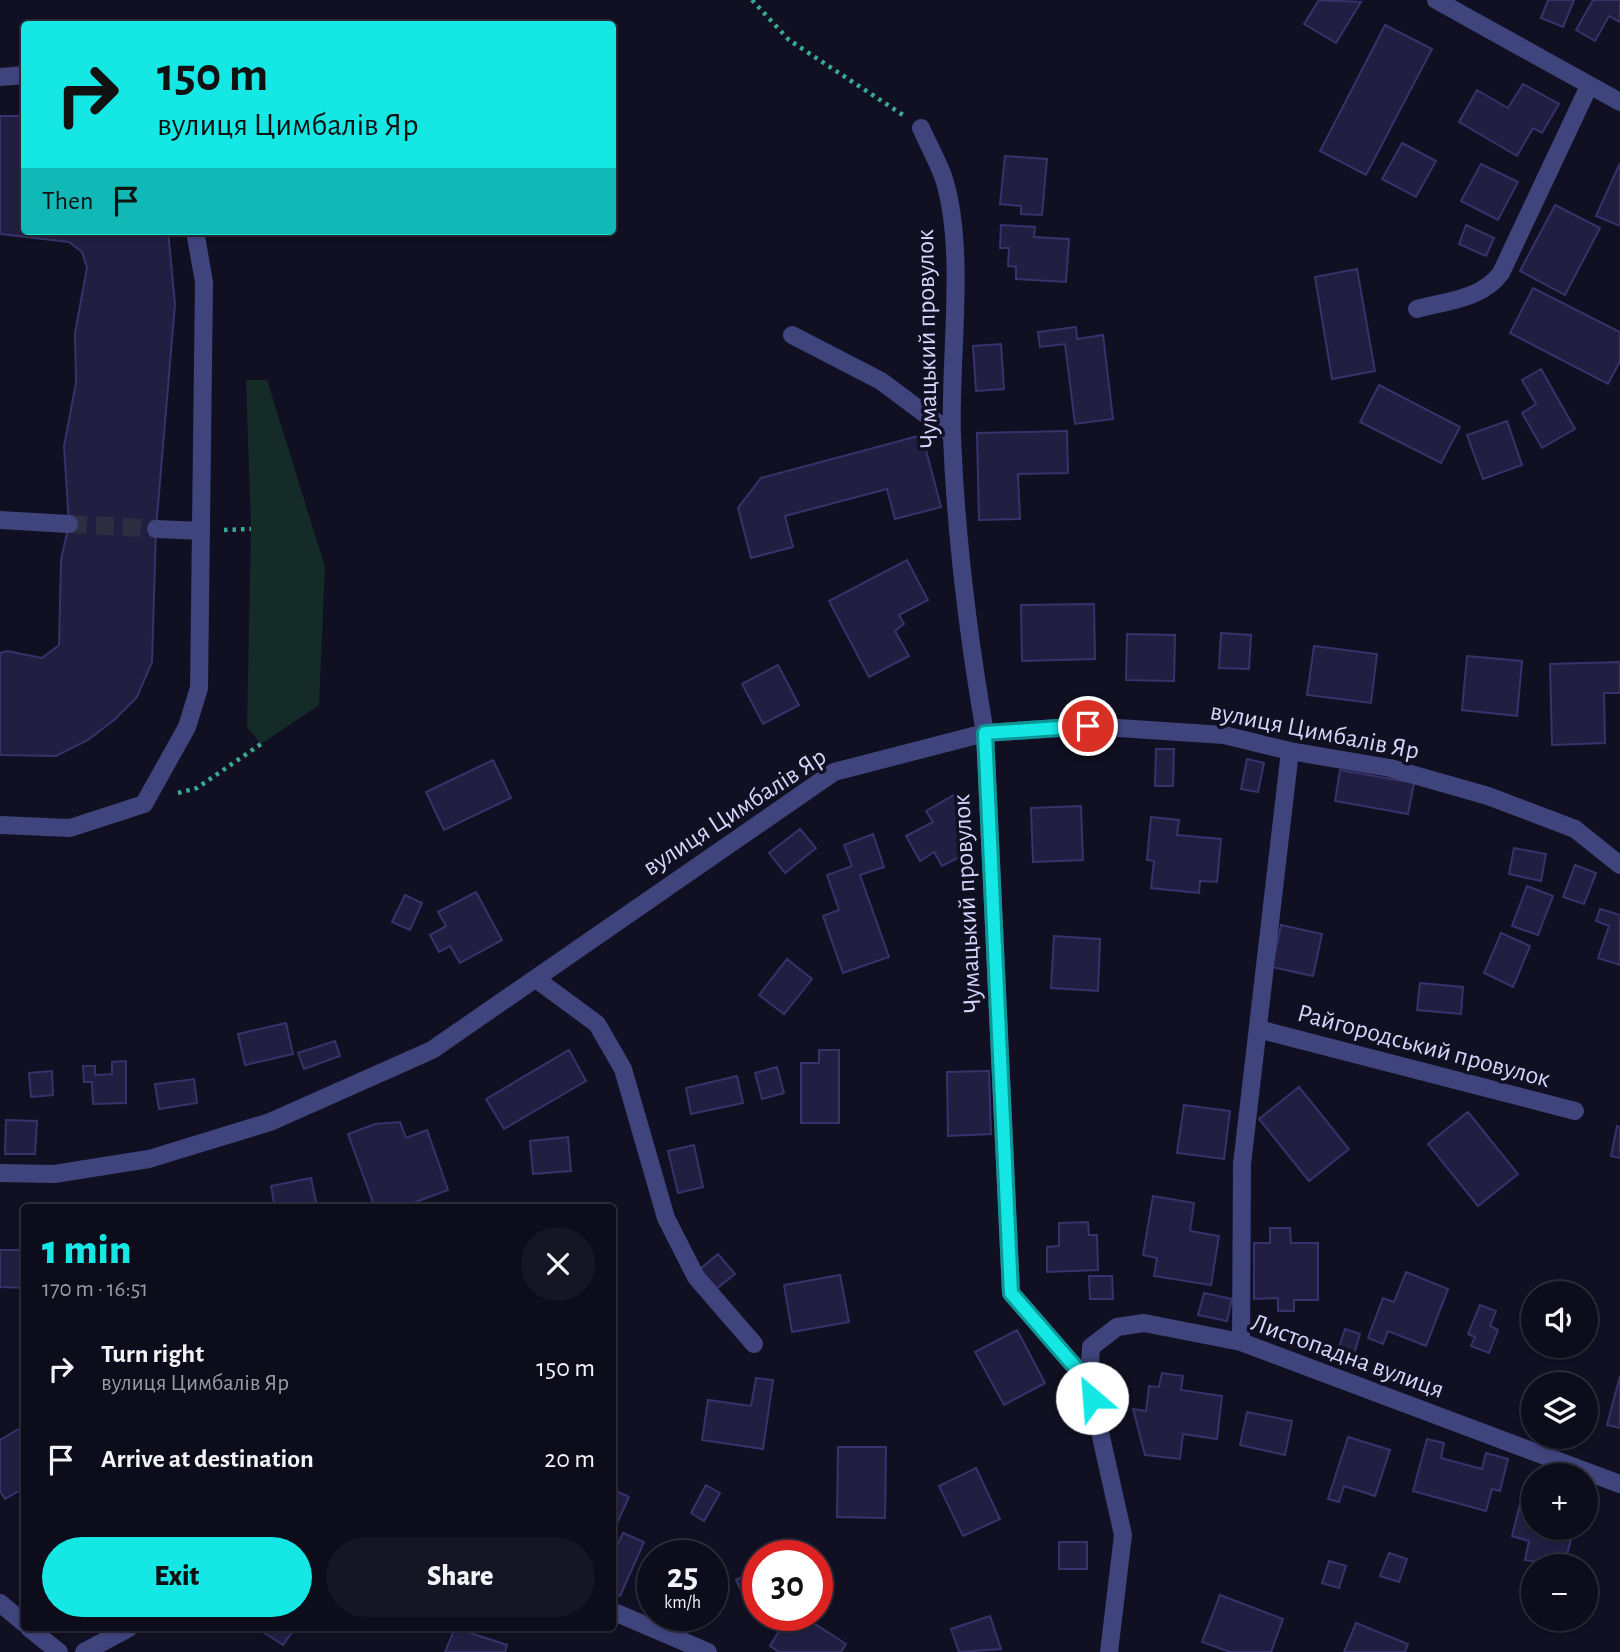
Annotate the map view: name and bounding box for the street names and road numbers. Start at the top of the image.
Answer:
street label: Чумацький провулок [912,229,942,449]
street label: вулиця Цимбалів Яр [1208,698,1422,764]
street label: вулиця Цимбалів Яр [638,743,831,881]
street label: Чумацький провулок [948,794,986,1014]
street label: Райгородський провулок [1294,1000,1553,1092]
street label: Листопадна вулиця [1248,1309,1448,1403]

